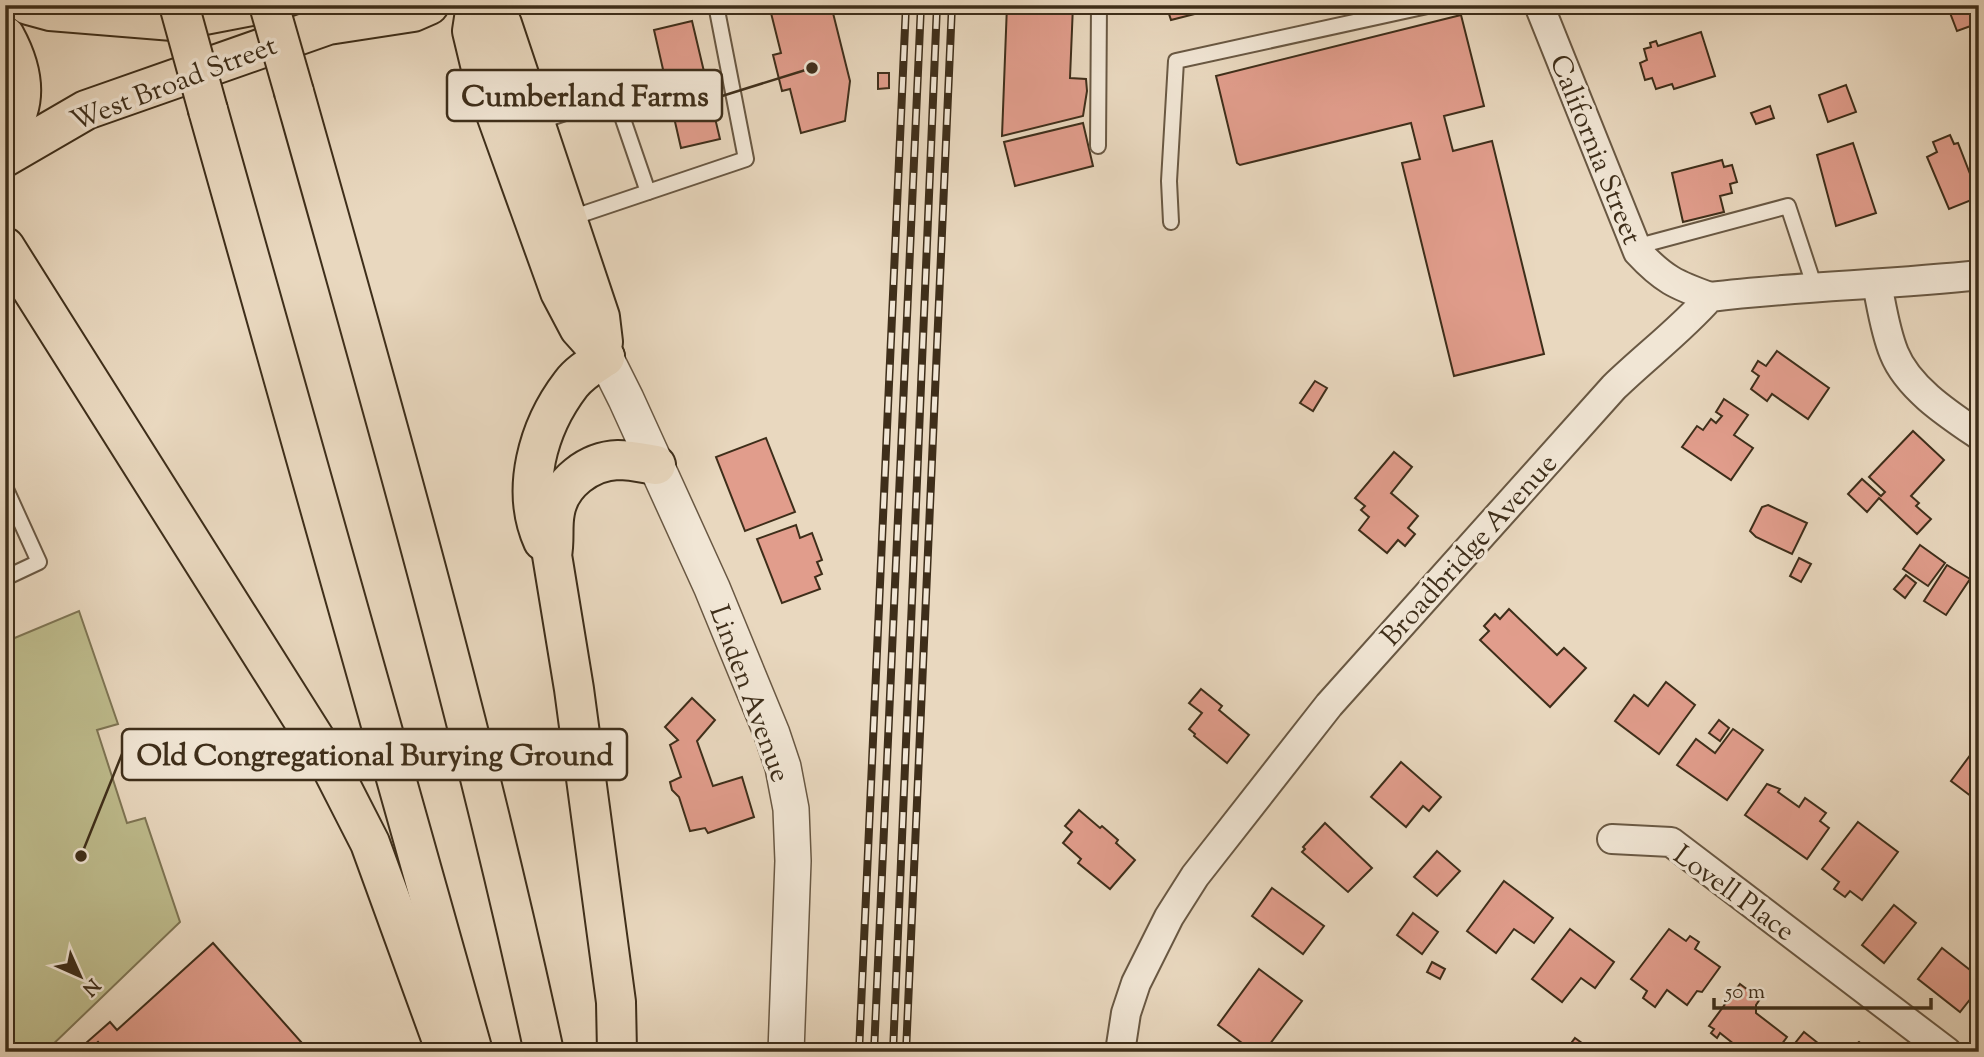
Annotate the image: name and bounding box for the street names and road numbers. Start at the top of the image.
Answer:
street label: West Broad Street [65,27,283,143]
street label: California Street [1538,49,1651,251]
street label: Broadbridge Avenue [1373,446,1568,656]
street label: Linden Avenue [698,600,799,788]
street label: Lovell Place [1664,837,1802,952]

